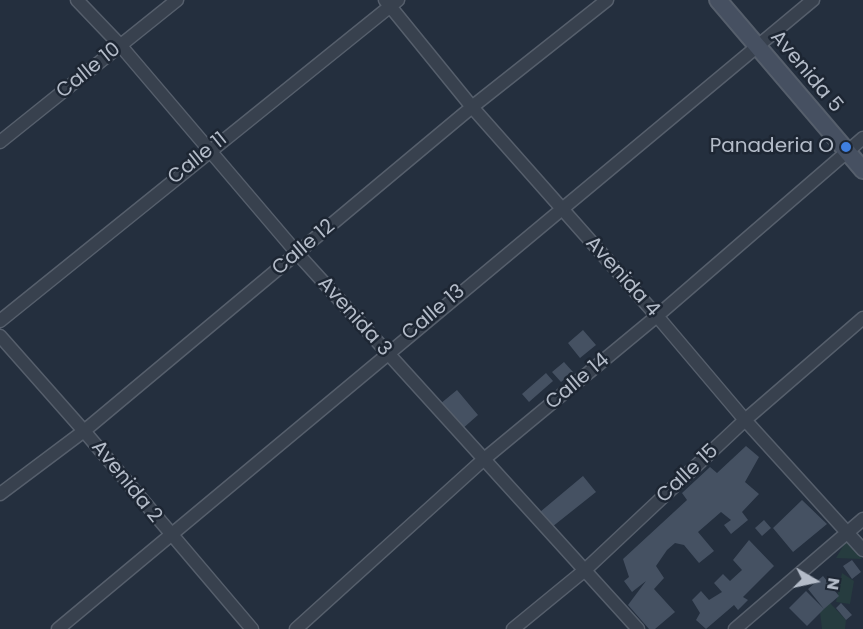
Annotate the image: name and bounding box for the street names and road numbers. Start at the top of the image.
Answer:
street label: Avenida 5 [765,26,847,118]
street label: Calle 10 [52,38,126,104]
street label: Calle 11 [164,128,232,190]
street label: Calle 12 [268,215,340,281]
street label: Avenida 4 [580,232,664,322]
street label: Avenida 3 [312,272,396,362]
street label: Calle 13 [398,280,470,346]
street label: Calle 14 [541,349,615,415]
street label: Avenida 2 [86,436,166,528]
street label: Calle 15 [652,439,724,509]

